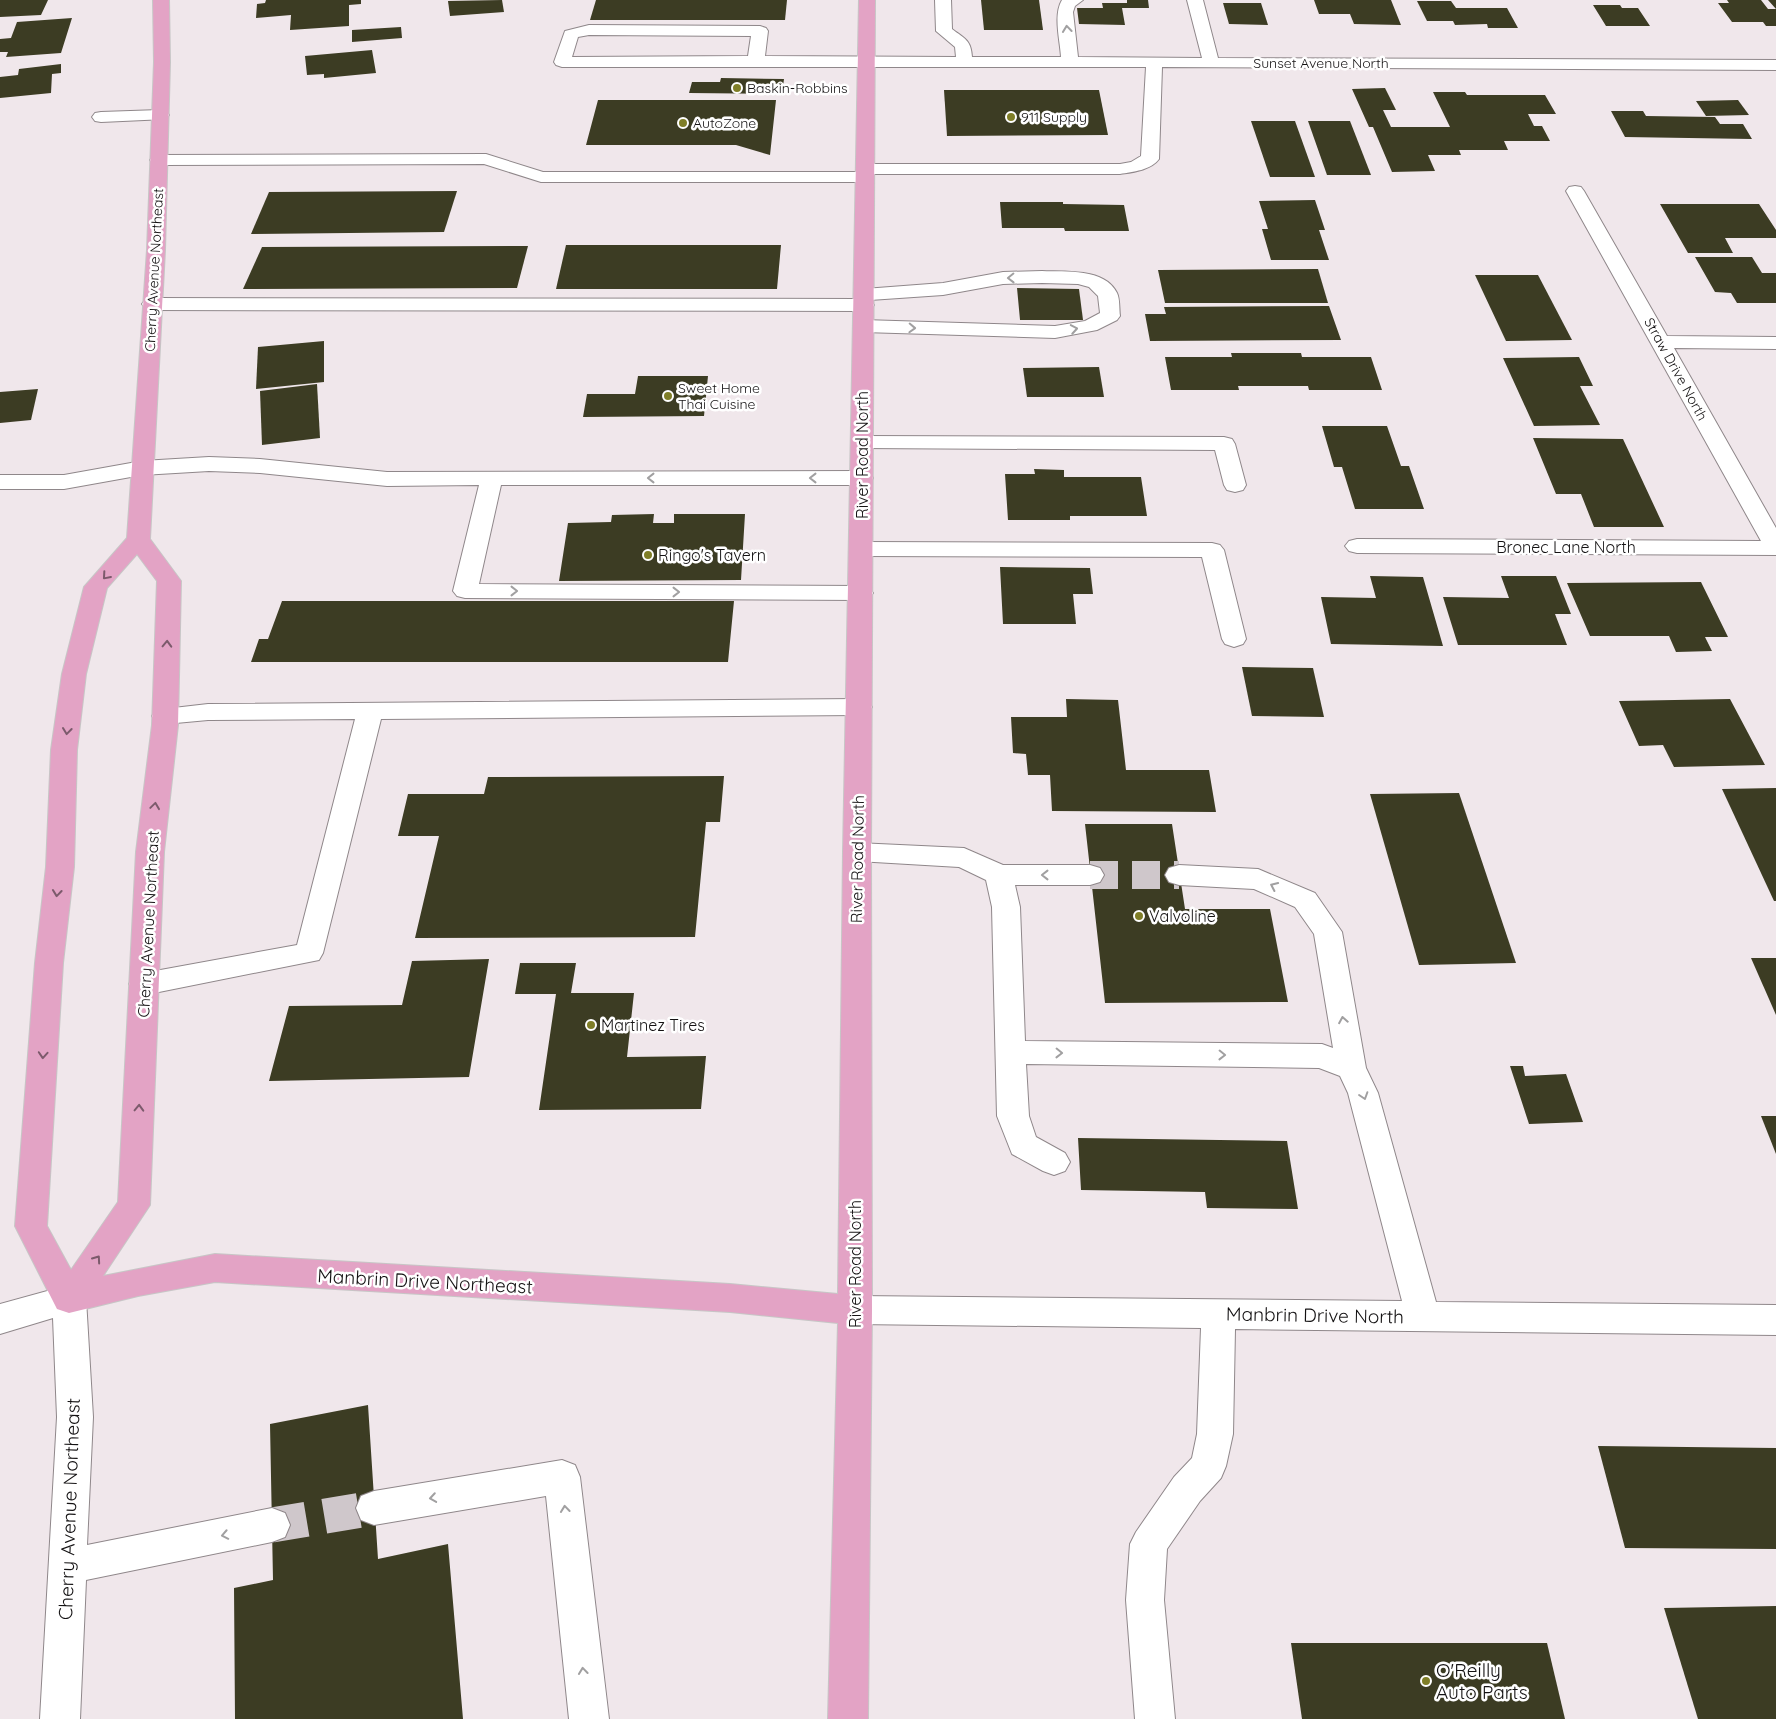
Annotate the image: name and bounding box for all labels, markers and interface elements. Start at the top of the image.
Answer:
one-way arrow [1062,24,1073,32]
street label: Sunset Avenue North [1253,54,1389,72]
place label: Baskin-Robbins [747,79,848,97]
marker: Baskin-Robbins [731,82,743,94]
place label: 911 Supply [1021,108,1087,126]
marker: 911 Supply [1005,111,1017,123]
place label: AutoZone [693,114,756,132]
marker: AutoZone [677,117,689,129]
street label: Cherry Avenue Northeast [141,188,167,352]
one-way arrow [1007,272,1015,283]
street label: Straw Drive North [1640,314,1712,424]
one-way arrow [908,322,916,333]
one-way arrow [1070,324,1079,334]
place label: Sweet Home Thai Cuisine [678,379,760,413]
marker: Sweet Home Thai Cuisine [662,390,674,402]
street label: River Road North [852,391,872,519]
one-way arrow [646,473,654,483]
one-way arrow [809,473,816,483]
street label: Bronec Lane North [1496,537,1636,557]
place label: Ringo's Tavern [658,545,766,565]
marker: Ringo's Tavern [642,549,654,561]
one-way arrow [103,570,112,579]
one-way arrow [510,586,518,596]
one-way arrow [673,587,681,597]
one-way arrow [161,640,172,648]
one-way arrow [62,728,73,736]
street label: River Road North [846,795,868,923]
one-way arrow [149,802,160,810]
street label: Cherry Avenue Northeast [133,830,163,1018]
one-way arrow [1040,870,1048,880]
one-way arrow [1270,881,1279,892]
one-way arrow [52,890,63,898]
place label: Valvoline [1149,906,1216,926]
marker: Valvoline [1133,910,1145,922]
place label: Martinez Tires [601,1015,705,1035]
one-way arrow [1338,1015,1348,1024]
marker: Martinez Tires [585,1019,597,1031]
one-way arrow [1056,1048,1064,1058]
one-way arrow [1218,1050,1226,1060]
one-way arrow [37,1051,48,1059]
one-way arrow [1358,1091,1368,1100]
one-way arrow [133,1104,144,1112]
street label: River Road North [845,1200,865,1328]
one-way arrow [91,1255,100,1265]
street label: Manbrin Drive Northeast [317,1263,533,1299]
street label: Manbrin Drive North [1226,1301,1404,1329]
street label: Cherry Avenue Northeast [53,1398,85,1620]
one-way arrow [429,1492,438,1502]
one-way arrow [560,1505,571,1513]
one-way arrow [220,1529,229,1539]
place label: O'Reilly Auto Parts [1436,1658,1528,1704]
one-way arrow [578,1666,589,1674]
marker: O'Reilly Auto Parts [1420,1675,1432,1687]

